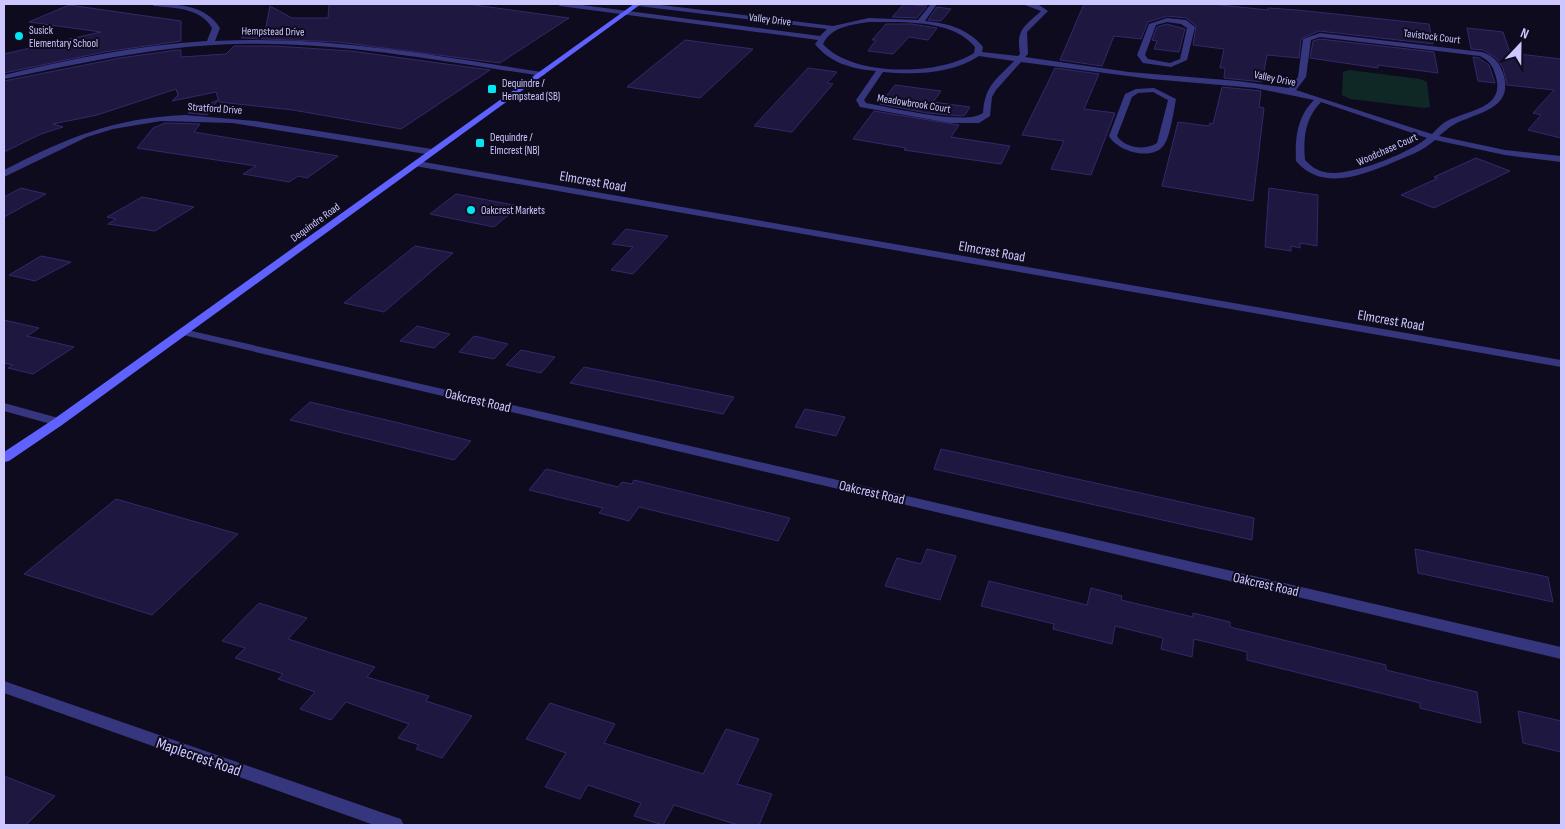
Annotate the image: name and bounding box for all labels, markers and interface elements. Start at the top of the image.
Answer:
street label: Valley Drive [748,10,792,29]
north arrow [1495,20,1545,70]
place label: Susick Elementary School [29,24,98,50]
street label: Hempstead Drive [241,24,305,39]
text: N [1518,24,1531,43]
street label: Tavistock Court [1403,27,1462,47]
marker: Susick Elementary School [13,30,25,42]
street label: Valley Drive [1253,68,1297,89]
place label: Dequindre / Hempstead (SB) [502,77,560,103]
marker: Dequindre / Hempstead (SB) [486,83,498,95]
street label: Meadowbrook Court [876,91,952,116]
street label: Stratford Drive [187,100,243,117]
street label: Woodchase Court [1355,130,1420,169]
place label: Dequindre / Elmcrest (NB) [490,131,540,157]
marker: Dequindre / Elmcrest (NB) [474,137,486,149]
street label: Elmcrest Road [558,167,628,196]
street label: Dequindre Road [288,200,343,245]
marker: Oakcrest Markets [465,204,477,216]
place label: Oakcrest Markets [481,204,545,217]
street label: Elmcrest Road [957,237,1027,266]
street label: Elmcrest Road [1356,306,1426,335]
street label: Oakcrest Road [443,385,513,416]
street label: Oakcrest Road [837,477,907,508]
street label: Oakcrest Road [1231,569,1301,600]
street label: Maplecrest Road [154,734,243,781]

